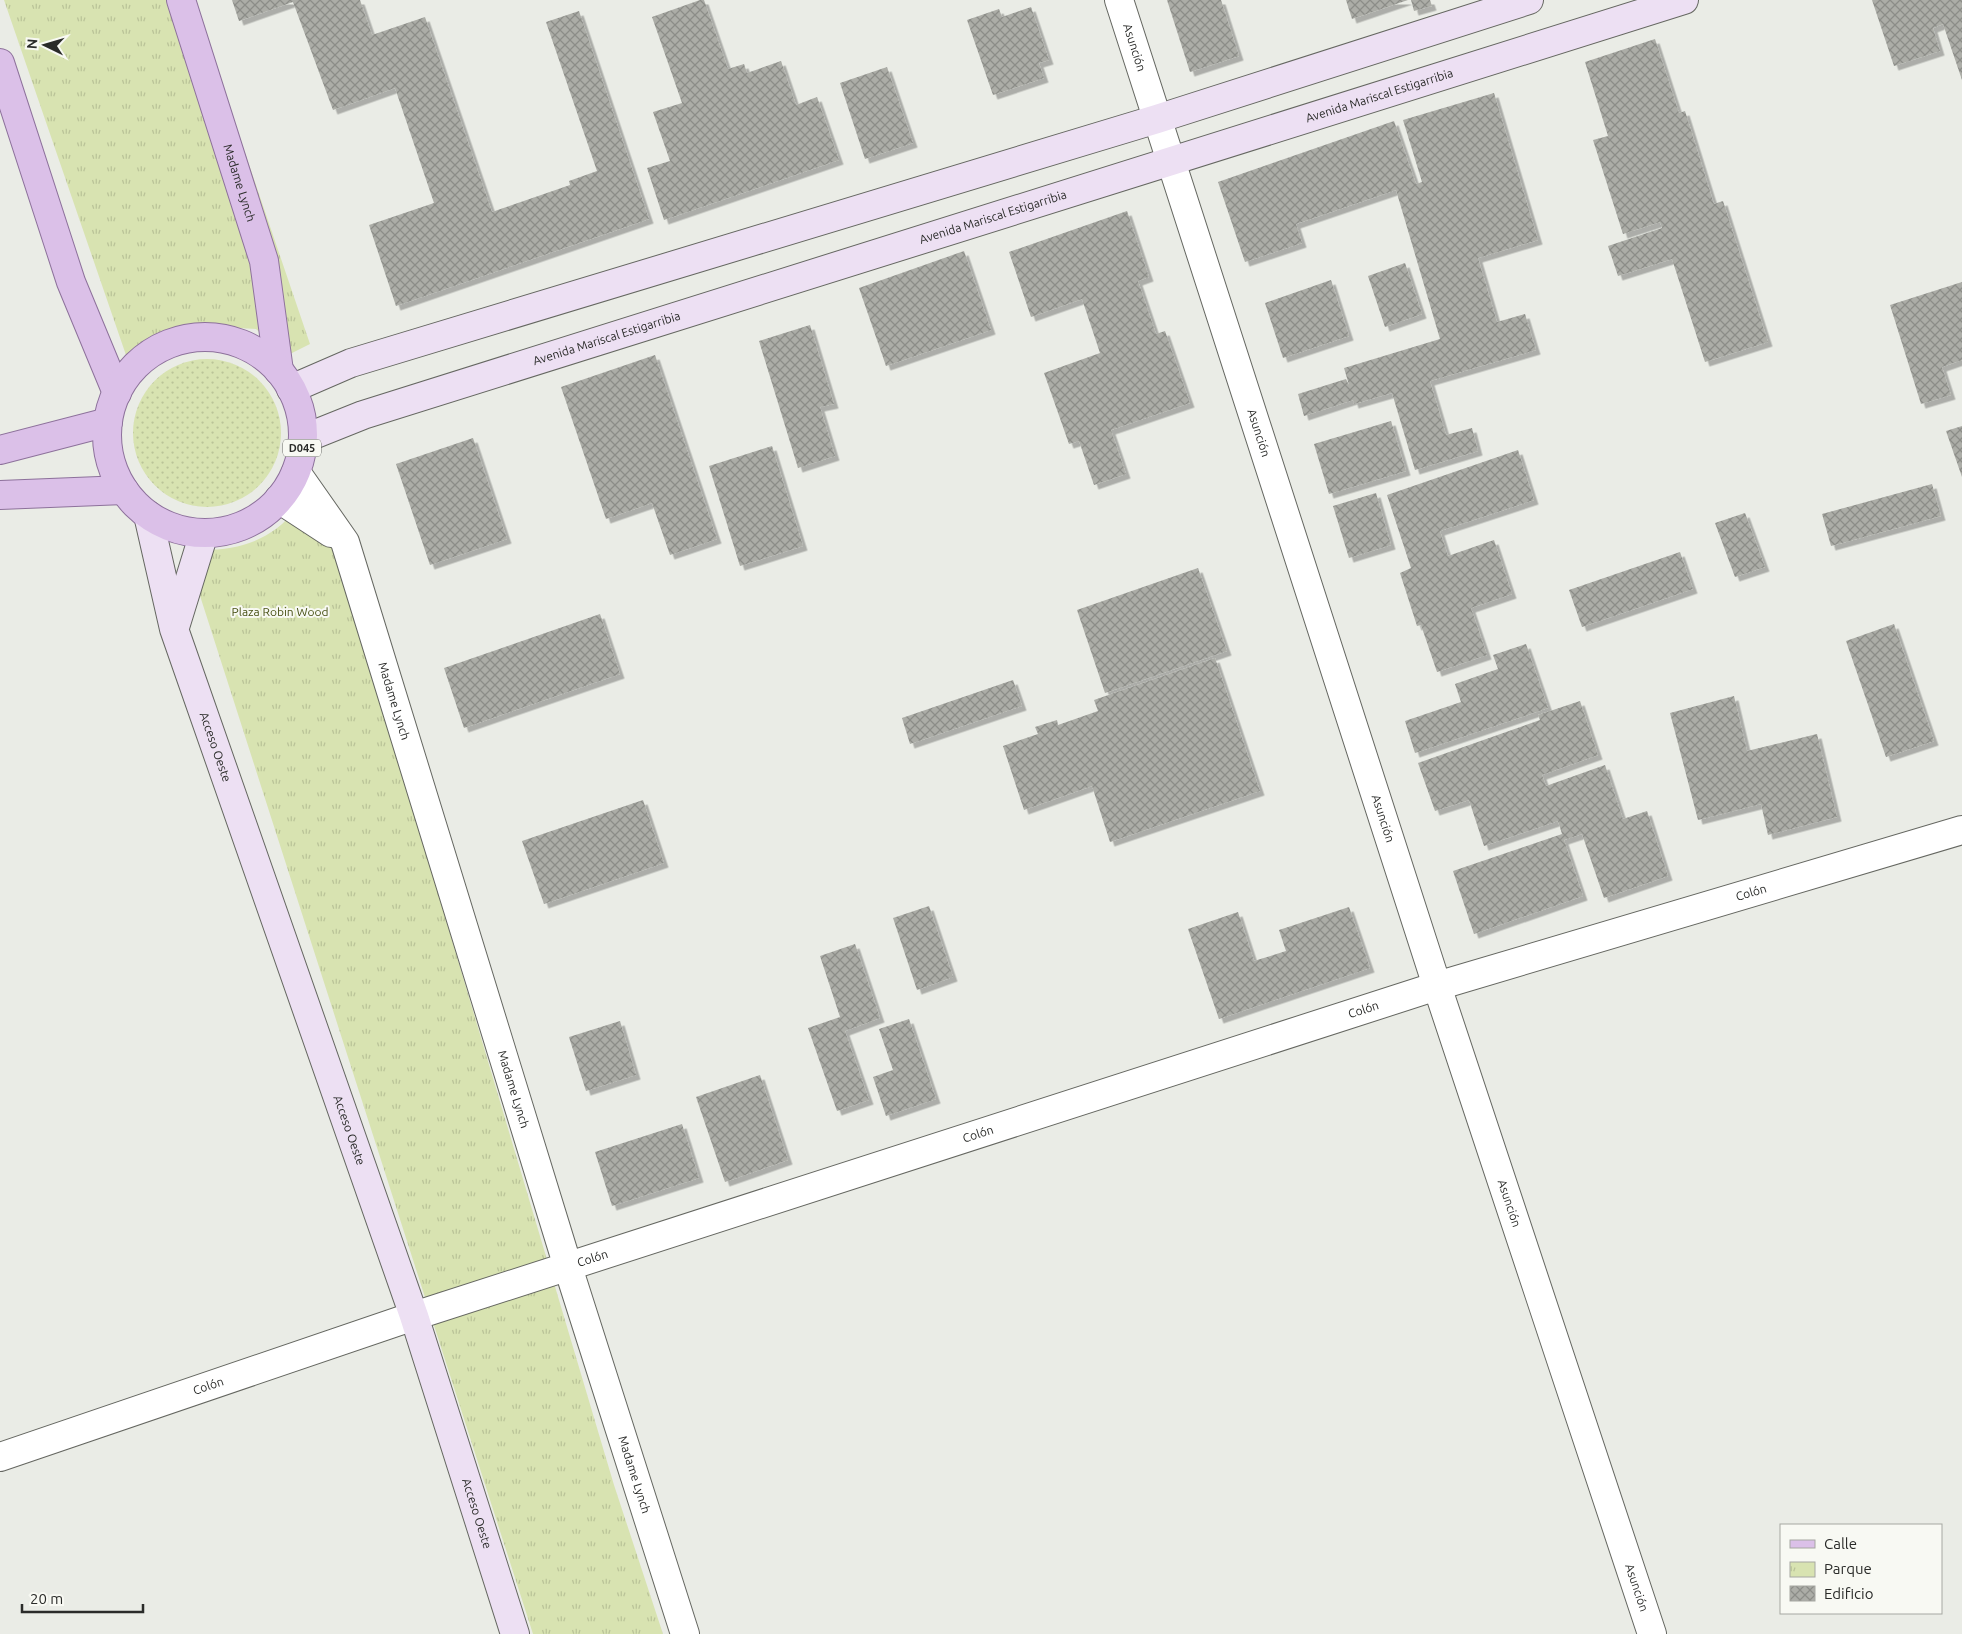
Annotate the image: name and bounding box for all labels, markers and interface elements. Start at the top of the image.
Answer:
north arrow [20,20,70,70]
street label: Asunción [1121,22,1149,73]
text: N [24,38,40,50]
street label: Avenida Mariscal Estigarribia [1304,66,1454,124]
street label: Madame Lynch [221,142,258,223]
street label: Avenida Mariscal Estigarribia [918,187,1068,246]
street label: Avenida Mariscal Estigarribia [531,309,682,367]
street label: Asunción [1245,407,1273,458]
road number: D045 [283,439,321,456]
park label: Plaza Robin Wood [232,605,328,618]
street label: Madame Lynch [376,661,413,741]
street label: Acceso Oeste [198,710,234,784]
street label: Asunción [1370,793,1397,844]
street label: Colón [1734,881,1768,903]
street label: Colón [1346,998,1380,1020]
street label: Madame Lynch [496,1049,532,1130]
street label: Acceso Oeste [331,1094,368,1167]
street label: Colón [961,1123,995,1145]
street label: Asunción [1496,1178,1524,1229]
street label: Colón [575,1247,609,1269]
street label: Colón [191,1374,225,1397]
street label: Madame Lynch [616,1434,653,1515]
street label: Acceso Oeste [460,1477,494,1550]
legend [1780,1524,1942,1614]
text: Calle [1824,1535,1857,1552]
text: Parque [1824,1560,1872,1577]
street label: Asunción [1623,1562,1651,1613]
scale bar [22,1582,144,1614]
text: Edificio [1824,1585,1873,1602]
text: 20 m [30,1590,63,1607]

